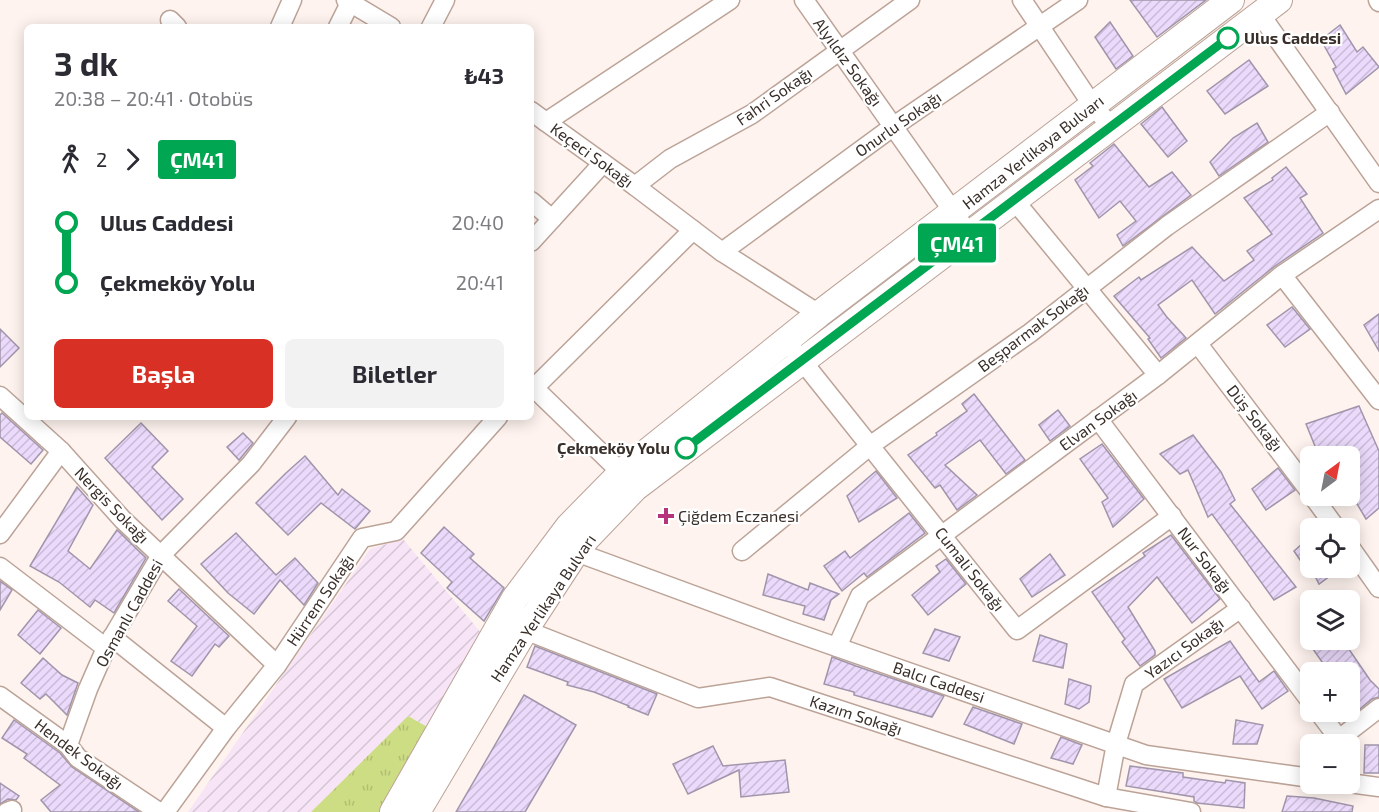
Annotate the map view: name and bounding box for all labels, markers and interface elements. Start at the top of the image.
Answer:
street label: Alyıldız Sokağı [810,14,887,109]
marker: Ulus Caddesi [1217,27,1239,49]
place label: Ulus Caddesi [1244,28,1341,47]
text: 3 dk [54,43,118,83]
text: ₺43 [464,62,504,88]
street label: Fahri Sokağı [732,63,815,129]
text: 20:38 – 20:41 · Otobüs [54,86,253,110]
street label: Onurlu Sokağı [851,87,944,160]
street label: Hamza Yerlikaya Bulvarı [958,91,1107,213]
street label: Keçeci Sokağı [547,118,637,192]
icon: walk [54,143,87,176]
icon: forward [116,143,149,176]
text: 2 [96,147,107,171]
text: ÇM41 [170,147,224,172]
text: Ulus Caddesi [100,209,234,235]
text: 20:40 [452,210,504,234]
line badge: ÇM41 [915,224,999,262]
text: ÇM41 [930,231,984,256]
text: Çekmeköy Yolu [100,269,255,295]
text: 20:41 [456,270,504,294]
street label: Beşparmak Sokağı [974,280,1092,376]
button: Başla [54,339,273,408]
button: Biletler [285,339,504,408]
street label: Düş Sokağı [1223,381,1287,455]
street label: Elvan Sokağı [1055,385,1140,454]
marker: Çekmeköy Yolu [675,437,697,459]
place label: Çekmeköy Yolu [557,438,670,459]
north arrow [1300,446,1360,506]
map controls [1300,446,1360,794]
street label: Nergis Sokağı [71,463,153,547]
place label: Çiğdem Eczanesi [678,506,799,526]
marker: Çiğdem Eczanesi [659,509,673,523]
button: locate [1300,518,1360,578]
street label: Cumali Sokağı [932,523,1009,614]
street label: Nur Sokağı [1174,523,1236,597]
street label: Hamza Yerlikaya Bulvarı [486,530,599,685]
street label: Hürrem Sokağı [282,550,357,649]
street label: Osmanlı Caddesi [91,556,166,670]
button: layers [1300,590,1360,650]
street label: Yazıcı Sokağı [1141,613,1227,682]
street label: Balcı Caddesi [891,657,988,706]
button: + [1300,662,1360,722]
street label: Kazım Sokağı [808,691,905,738]
street label: Hendek Sokağı [31,714,127,793]
button: − [1300,734,1360,794]

